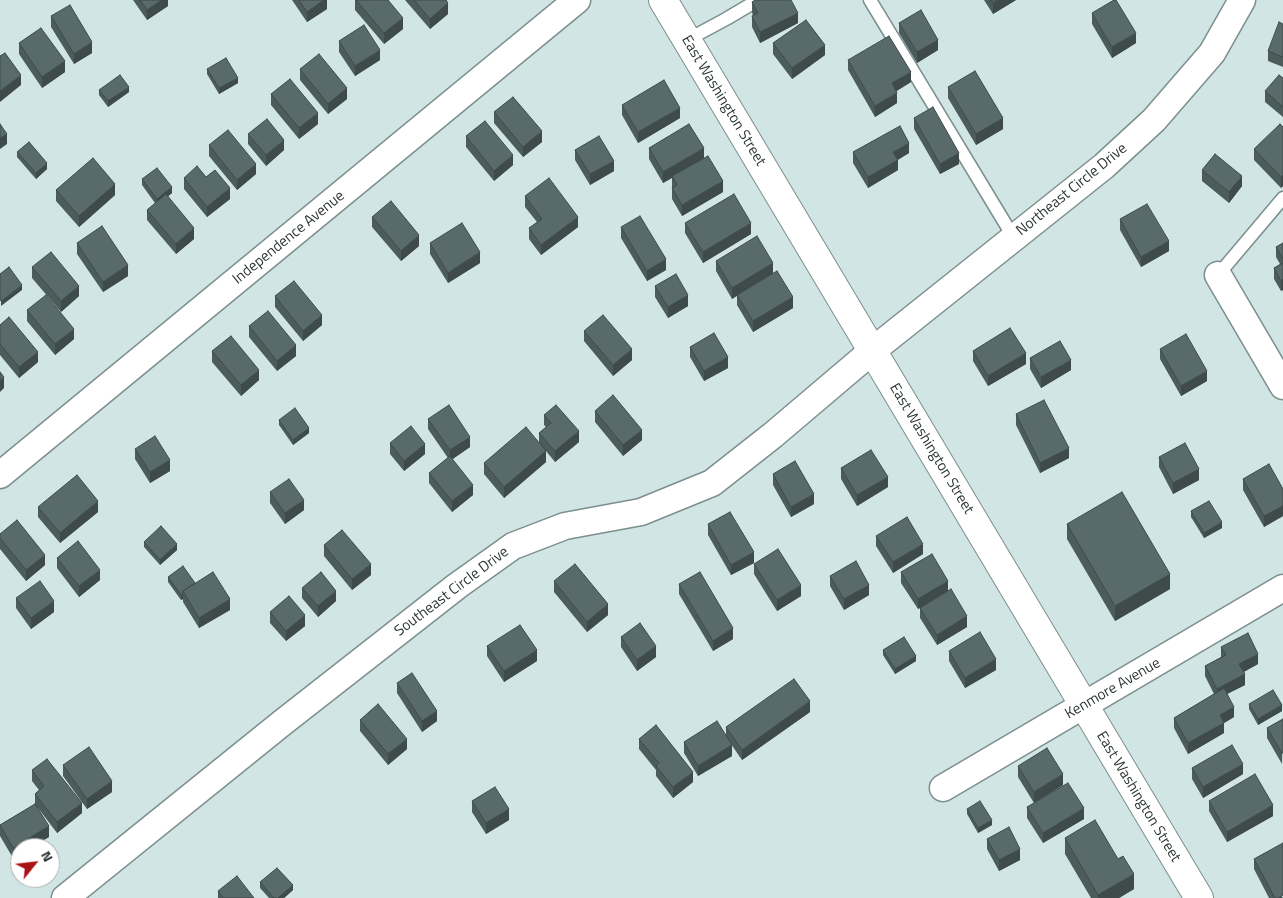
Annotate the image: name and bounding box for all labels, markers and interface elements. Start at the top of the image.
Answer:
street label: East Washington Street [677,32,769,170]
street label: Northeast Circle Drive [1013,140,1131,240]
street label: Independence Avenue [229,187,349,289]
street label: East Washington Street [885,380,977,518]
street label: Southeast Circle Drive [391,543,513,641]
street label: Kenmore Avenue [1062,654,1164,724]
street label: East Washington Street [1092,728,1184,866]
north arrow [10,838,60,888]
text: N [36,847,59,865]

